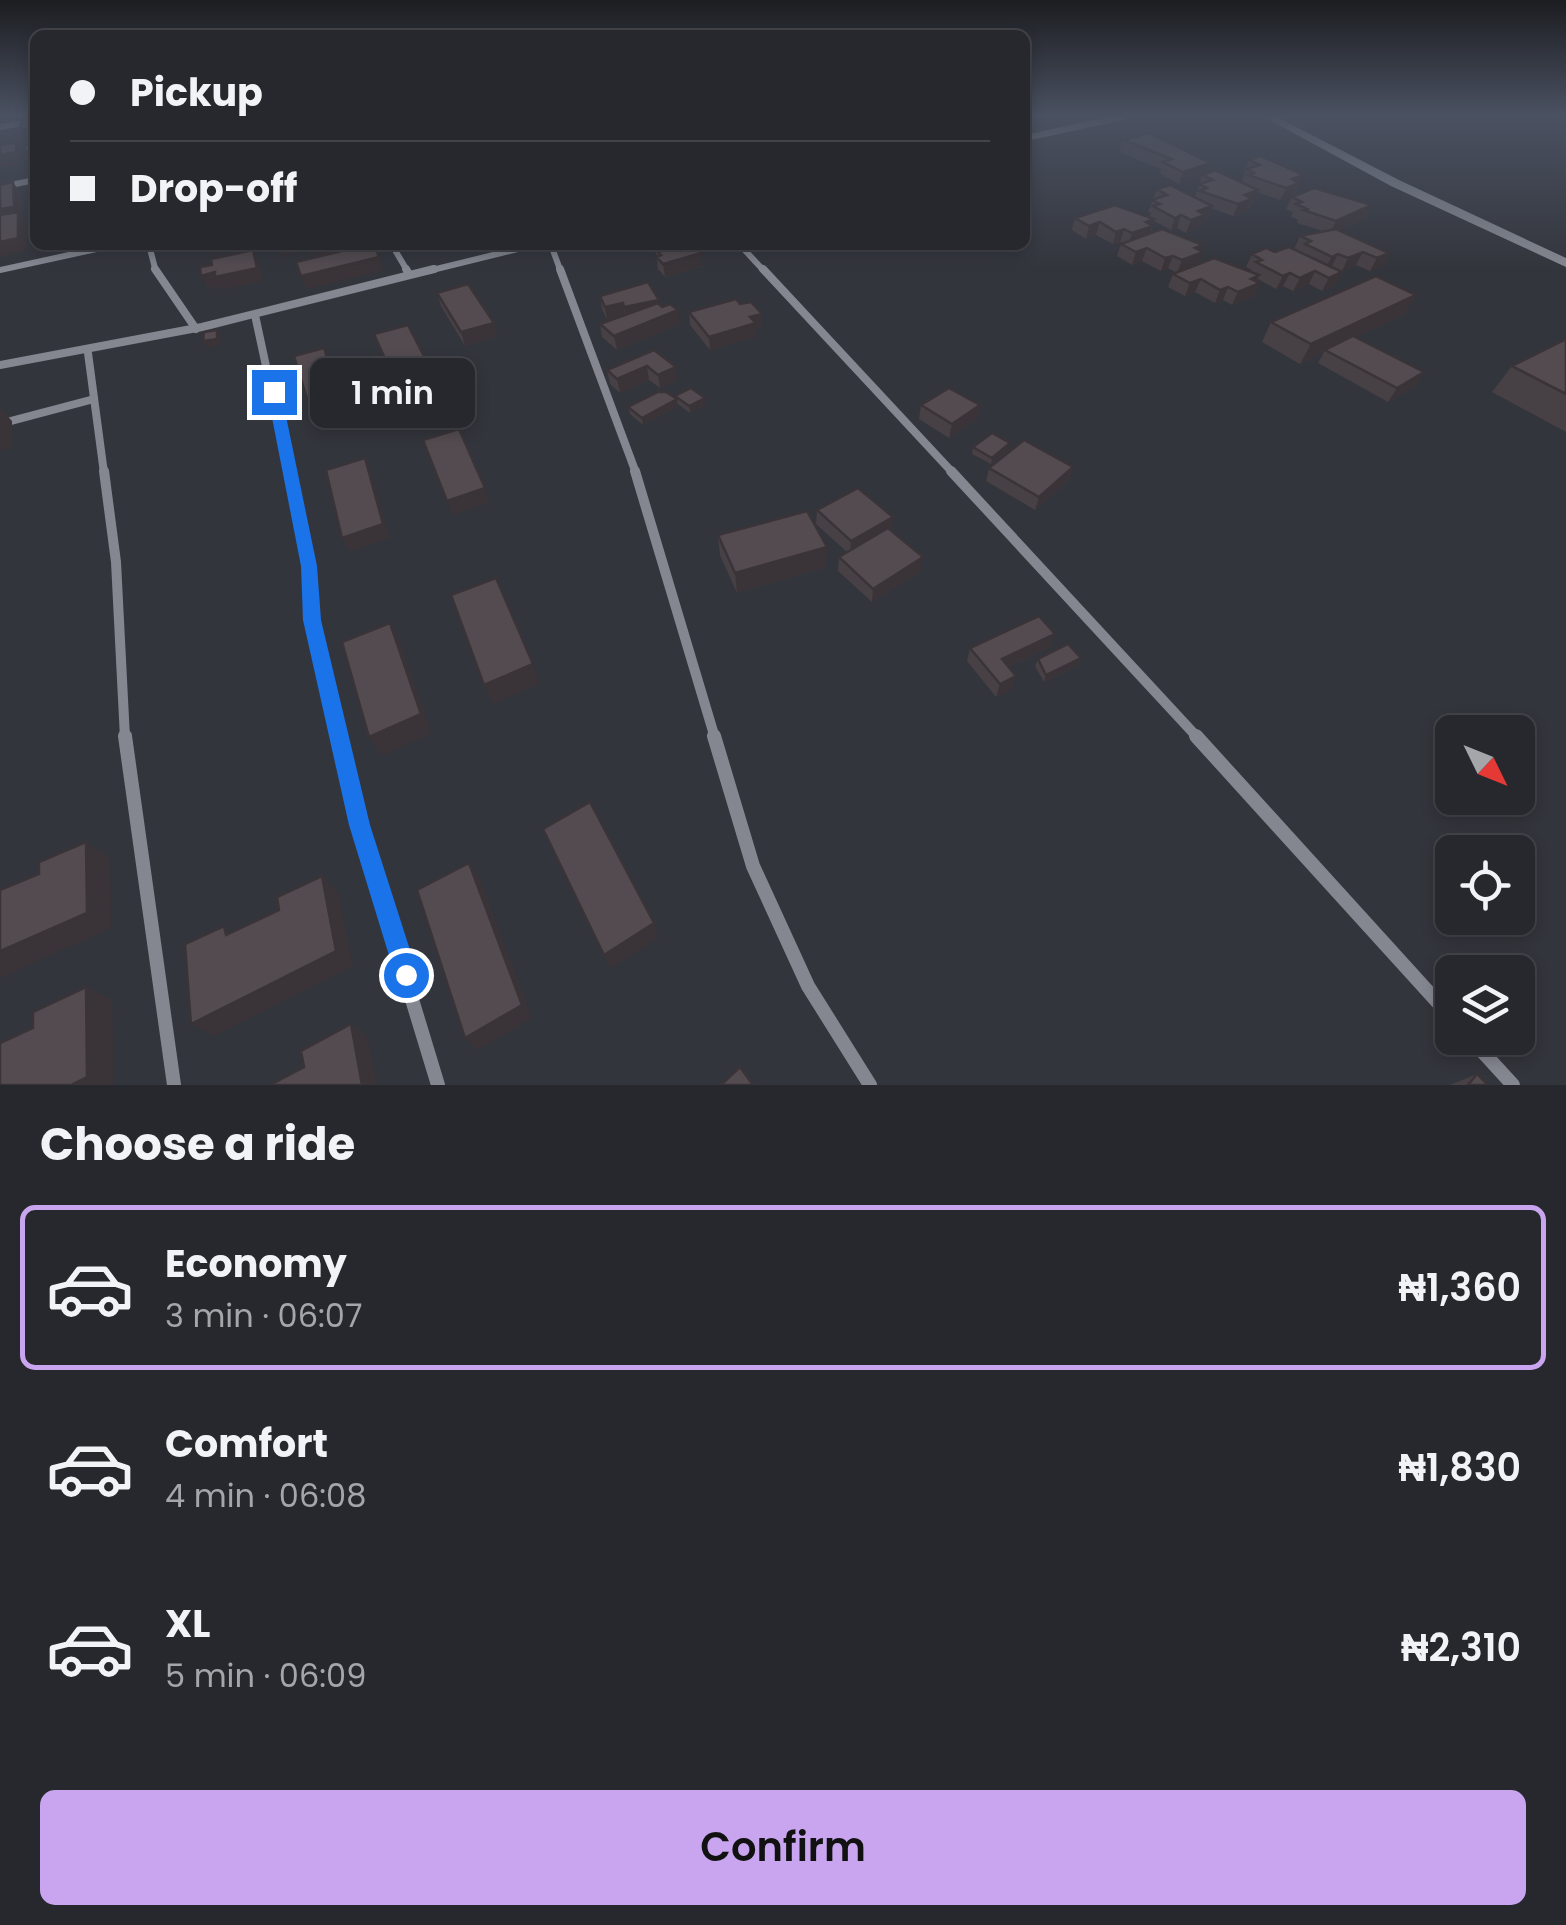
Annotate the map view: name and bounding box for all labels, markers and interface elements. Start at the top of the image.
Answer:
text: Pickup [130,66,263,119]
text: Drop-off [130,162,298,215]
callout: 1 min [309,357,474,427]
route end [252,370,297,415]
text: 1 min [351,370,434,415]
north arrow [1435,715,1535,815]
map controls [1435,715,1535,1055]
button: locate [1435,835,1535,935]
route start [384,953,429,998]
button: layers [1435,955,1535,1055]
text: Choose a ride [40,1113,355,1176]
text: Economy [165,1237,347,1290]
icon: car [45,1243,135,1333]
text: ₦1,360 [1399,1261,1521,1314]
text: 3 min · 06:07 [165,1293,362,1338]
text: Comfort [165,1417,328,1470]
icon: car [45,1423,135,1513]
text: ₦1,830 [1398,1441,1521,1494]
text: 4 min · 06:08 [165,1473,366,1518]
text: XL [165,1597,210,1650]
icon: car [45,1603,135,1693]
text: ₦2,310 [1401,1621,1521,1674]
text: 5 min · 06:09 [165,1653,366,1698]
button: Confirm [40,1790,1526,1905]

